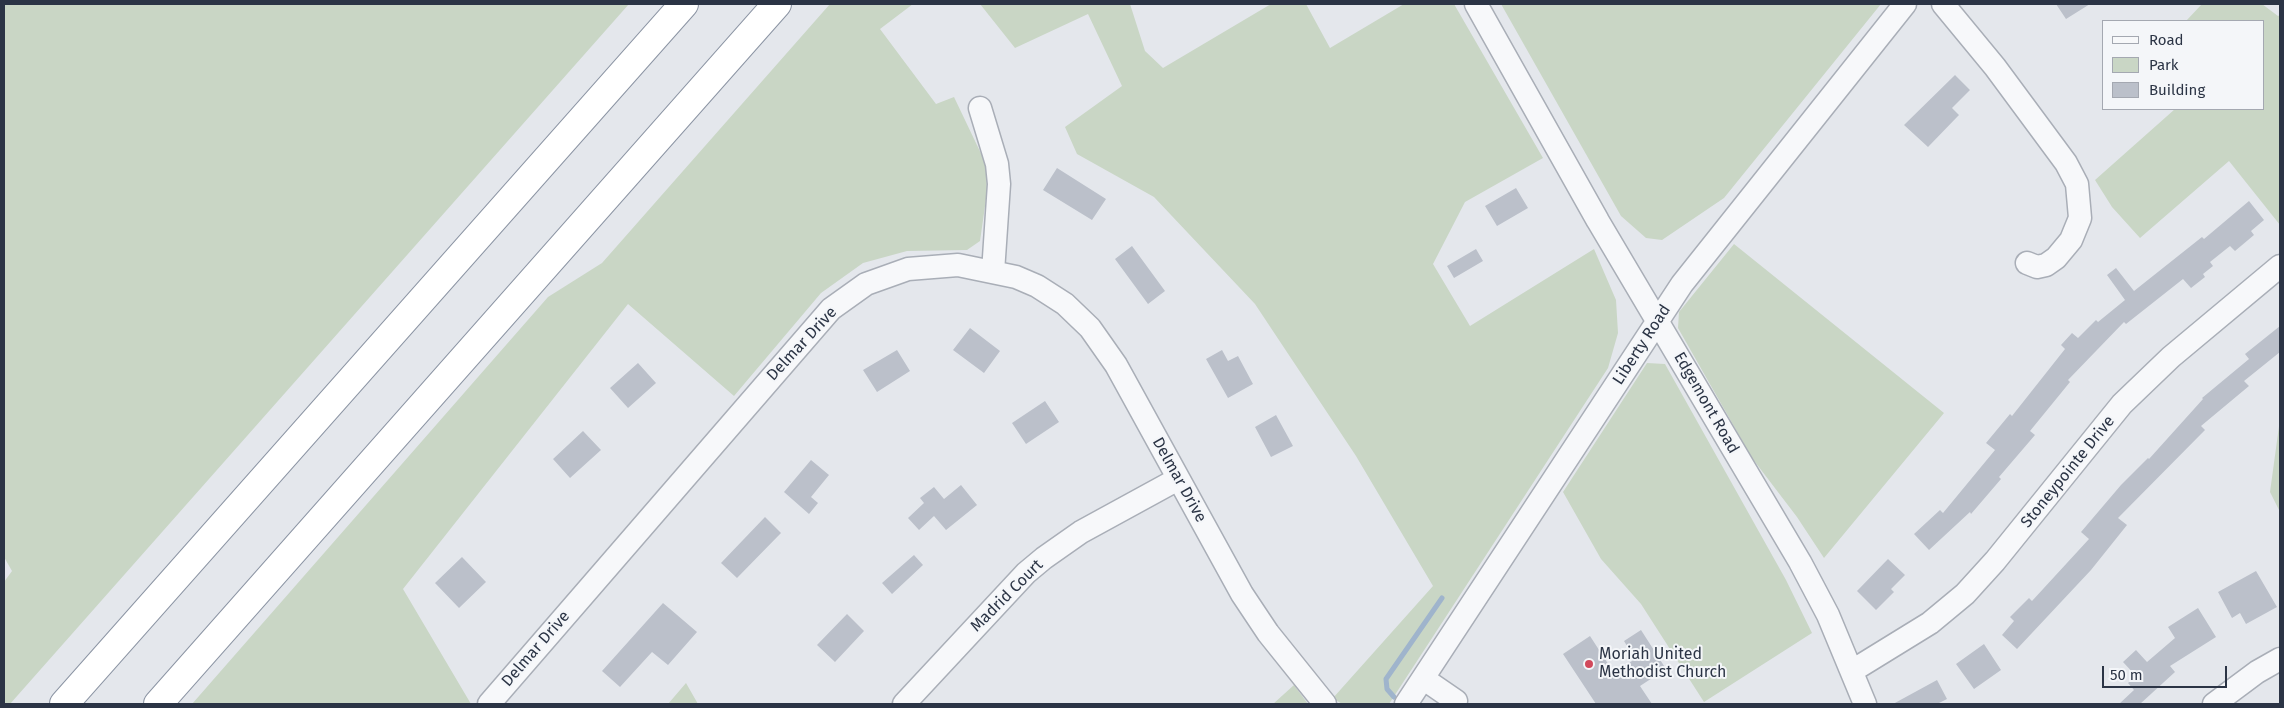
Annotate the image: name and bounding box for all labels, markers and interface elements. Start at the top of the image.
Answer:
legend [2102,20,2264,110]
text: Road [2149,31,2184,49]
text: Park [2149,56,2179,74]
text: Building [2149,81,2205,99]
street label: Liberty Road [1609,301,1675,389]
street label: Delmar Drive [763,303,841,385]
street label: Edgemont Road [1669,349,1743,457]
street label: Stoneypointe Drive [2017,412,2119,532]
street label: Delmar Drive [1148,434,1210,526]
street label: Madrid Court [967,556,1047,636]
street label: Delmar Drive [498,607,574,691]
place label: Moriah United Methodist Church [1599,645,1726,683]
scale bar [2104,656,2229,688]
marker: Moriah United Methodist Church [1583,658,1595,670]
text: 50 m [2110,666,2143,684]

